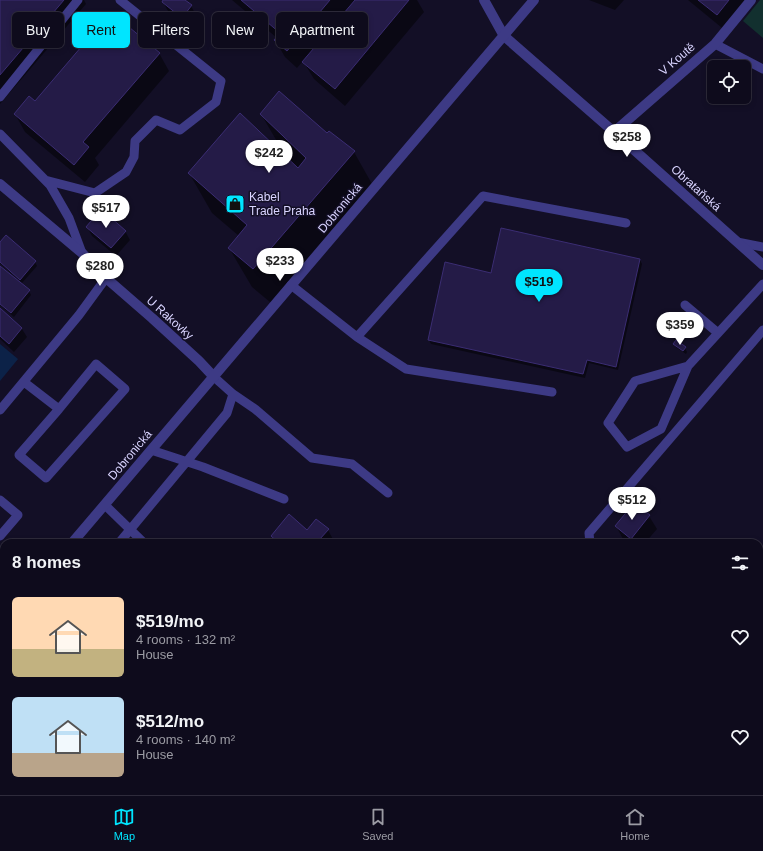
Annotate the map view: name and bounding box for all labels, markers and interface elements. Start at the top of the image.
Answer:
chip: Buy [12,12,64,48]
chip: Rent [72,12,130,48]
chip: Filters [138,12,204,48]
chip: New [212,12,268,48]
chip: Apartment [276,12,368,48]
street label: V Koutě [656,39,698,78]
map controls [707,60,751,104]
button: locate [707,60,751,104]
pin: $258 [603,124,651,158]
text: $258 [613,129,641,144]
pin: $242 [245,140,293,174]
text: $242 [255,145,283,160]
street label: Obrataňská [668,162,724,214]
street label: Dobronická [315,180,365,236]
place label: Kabel Trade Praha [249,190,316,218]
shop icon: Kabel Trade Praha [224,193,246,215]
pin: $517 [82,195,130,229]
text: $517 [92,200,120,215]
pin: $233 [256,248,304,282]
pin: $280 [76,253,124,287]
text: $233 [266,253,294,268]
text: $280 [86,258,114,273]
pin: $519 [515,269,563,303]
text: $519 [525,274,553,289]
street label: U Rakovky [144,293,196,343]
pin: $359 [656,312,704,346]
text: $359 [666,317,694,332]
street label: Dobronická [105,427,155,483]
pin: $512 [608,487,656,521]
text: $512 [618,492,646,507]
icon: filters [729,552,751,574]
text: 8 homes [12,553,81,572]
text: $519/mo [136,612,204,631]
icon: home [44,613,92,661]
icon: heart [729,626,751,648]
text: 4 rooms · 132 m² [136,632,235,647]
text: House [136,647,174,662]
text: $512/mo [136,712,204,731]
icon: home [44,713,92,761]
icon: heart [729,726,751,748]
text: 4 rooms · 140 m² [136,732,235,747]
text: House [136,747,174,762]
tab: Map [113,806,135,842]
tab: Saved [362,806,393,842]
tab: Home [620,806,650,842]

